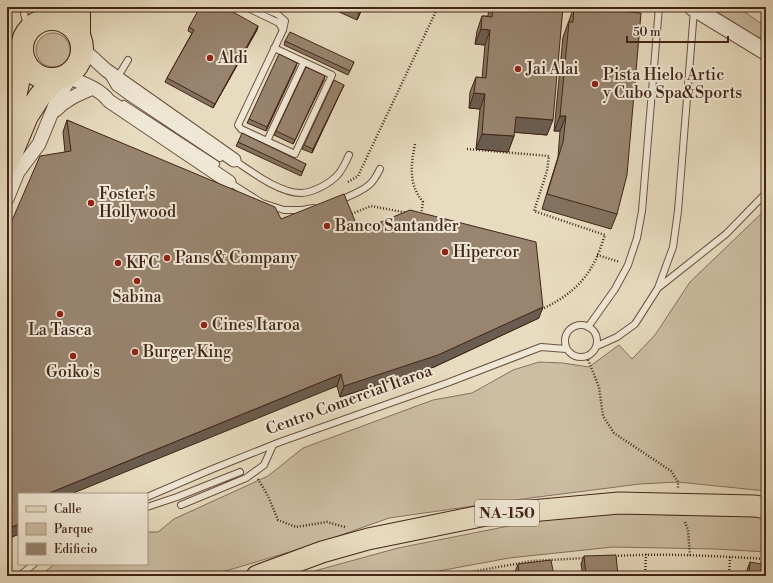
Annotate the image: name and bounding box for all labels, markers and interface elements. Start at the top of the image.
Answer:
scale bar [627,18,728,44]
text: 50 m [633,25,661,40]
place label: Aldi [217,48,248,68]
marker: Aldi [205,53,215,63]
place label: Jai Alai [525,59,579,79]
marker: Jai Alai [513,64,523,74]
place label: Pista Hielo Artic y Cubo Spa&Sports [602,65,742,103]
marker: Pista Hielo Artic y Cubo Spa&Sports [590,79,600,89]
place label: Foster's Hollywood [99,184,176,222]
marker: Foster's Hollywood [86,198,96,208]
place label: Banco Santander [334,216,459,236]
marker: Banco Santander [322,221,332,231]
place label: Hipercor [453,242,519,262]
marker: Hipercor [440,247,450,257]
place label: Pans & Company [175,248,298,268]
place label: KFC [126,253,159,273]
marker: Pans & Company [162,253,172,263]
marker: KFC [113,258,123,268]
marker: Sabina [132,276,142,286]
place label: Sabina [112,287,163,307]
marker: La Tasca [55,309,65,319]
place label: Cines Itaroa [212,315,301,335]
place label: La Tasca [28,320,93,340]
marker: Cines Itaroa [199,320,209,330]
place label: Burger King [142,342,232,362]
marker: Burger King [130,347,140,357]
marker: Goiko's [68,351,78,361]
street label: Centro Comercial Itaroa [263,360,436,439]
place label: Goiko's [46,362,100,382]
legend [18,493,148,565]
road number: NA-150 [475,500,539,526]
text: Calle [54,502,81,517]
text: Parque [54,522,93,537]
text: Edificio [54,542,97,557]

